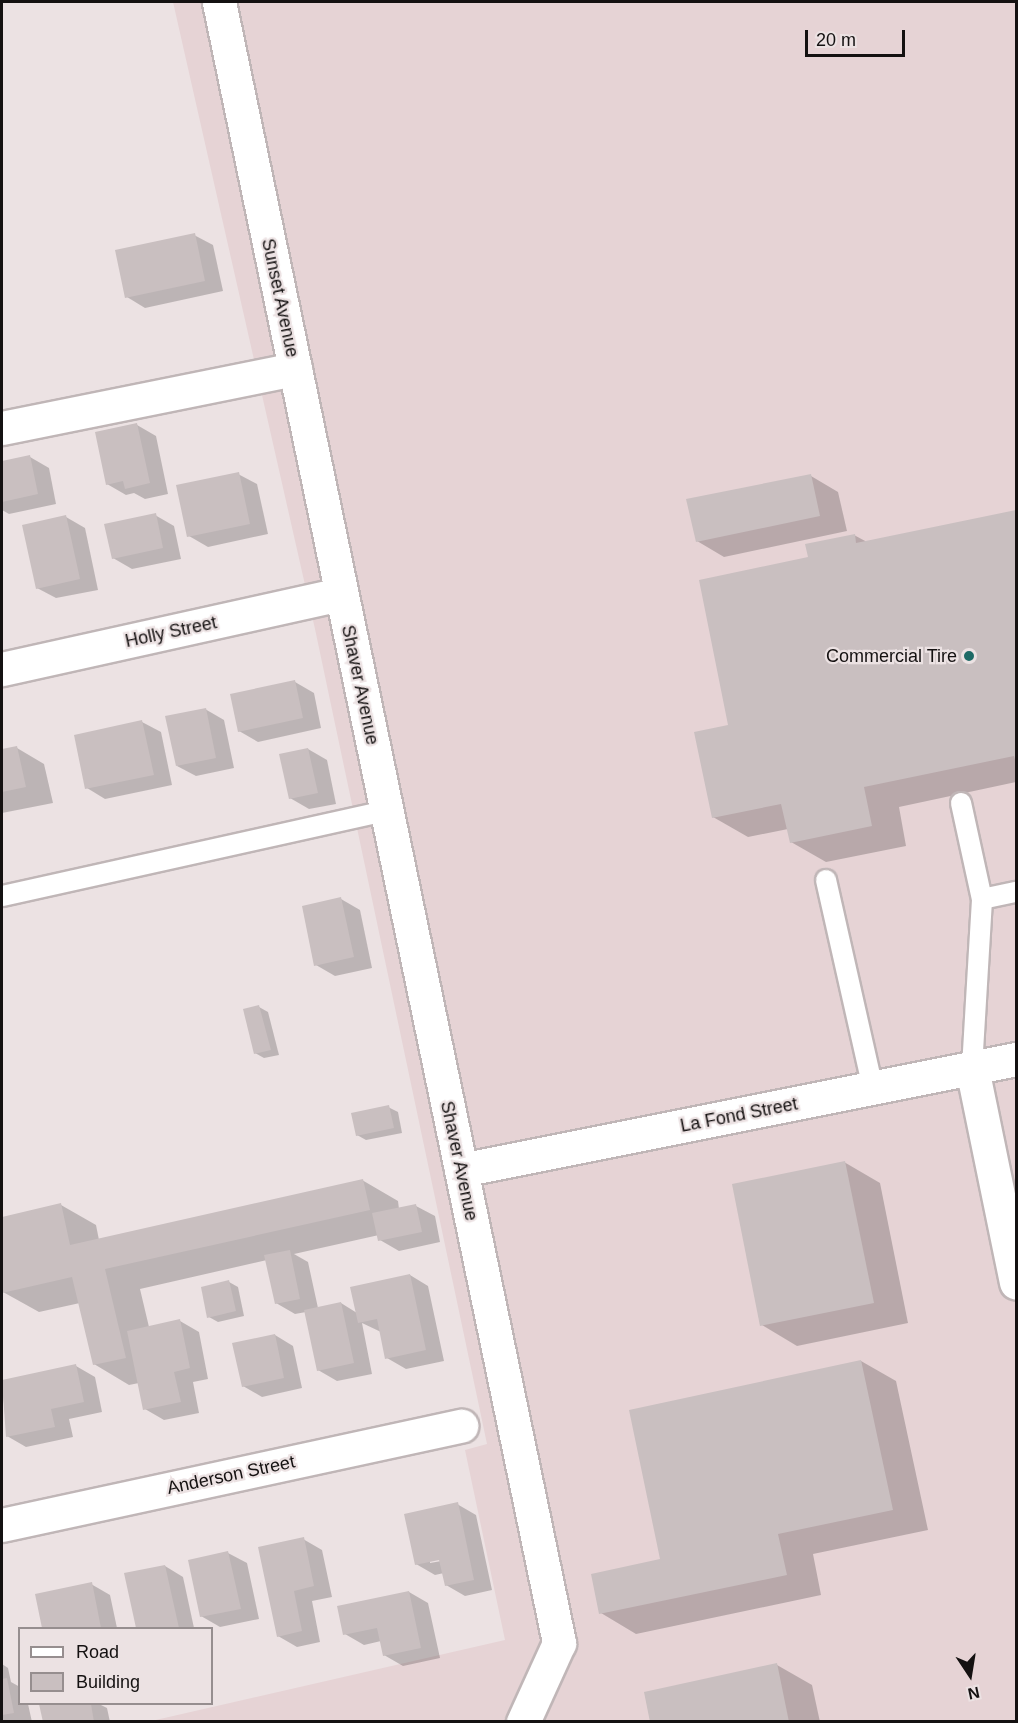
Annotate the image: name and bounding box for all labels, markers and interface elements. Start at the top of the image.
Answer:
scale bar [808,18,908,56]
text: 20 m [816,30,856,50]
street label: Sunset Avenue [257,236,303,360]
street label: Holly Street [123,612,219,652]
street label: Shaver Avenue [337,623,383,747]
place label: Commercial Tire [826,645,957,667]
marker: Commercial Tire [962,649,976,663]
street label: La Fond Street [678,1093,800,1137]
street label: Shaver Avenue [436,1099,482,1223]
street label: Anderson Street [165,1451,297,1499]
legend [18,1627,213,1705]
text: Road [76,1642,119,1662]
north arrow [940,1645,1000,1705]
text: Building [76,1672,140,1692]
text: N [966,1684,981,1703]

